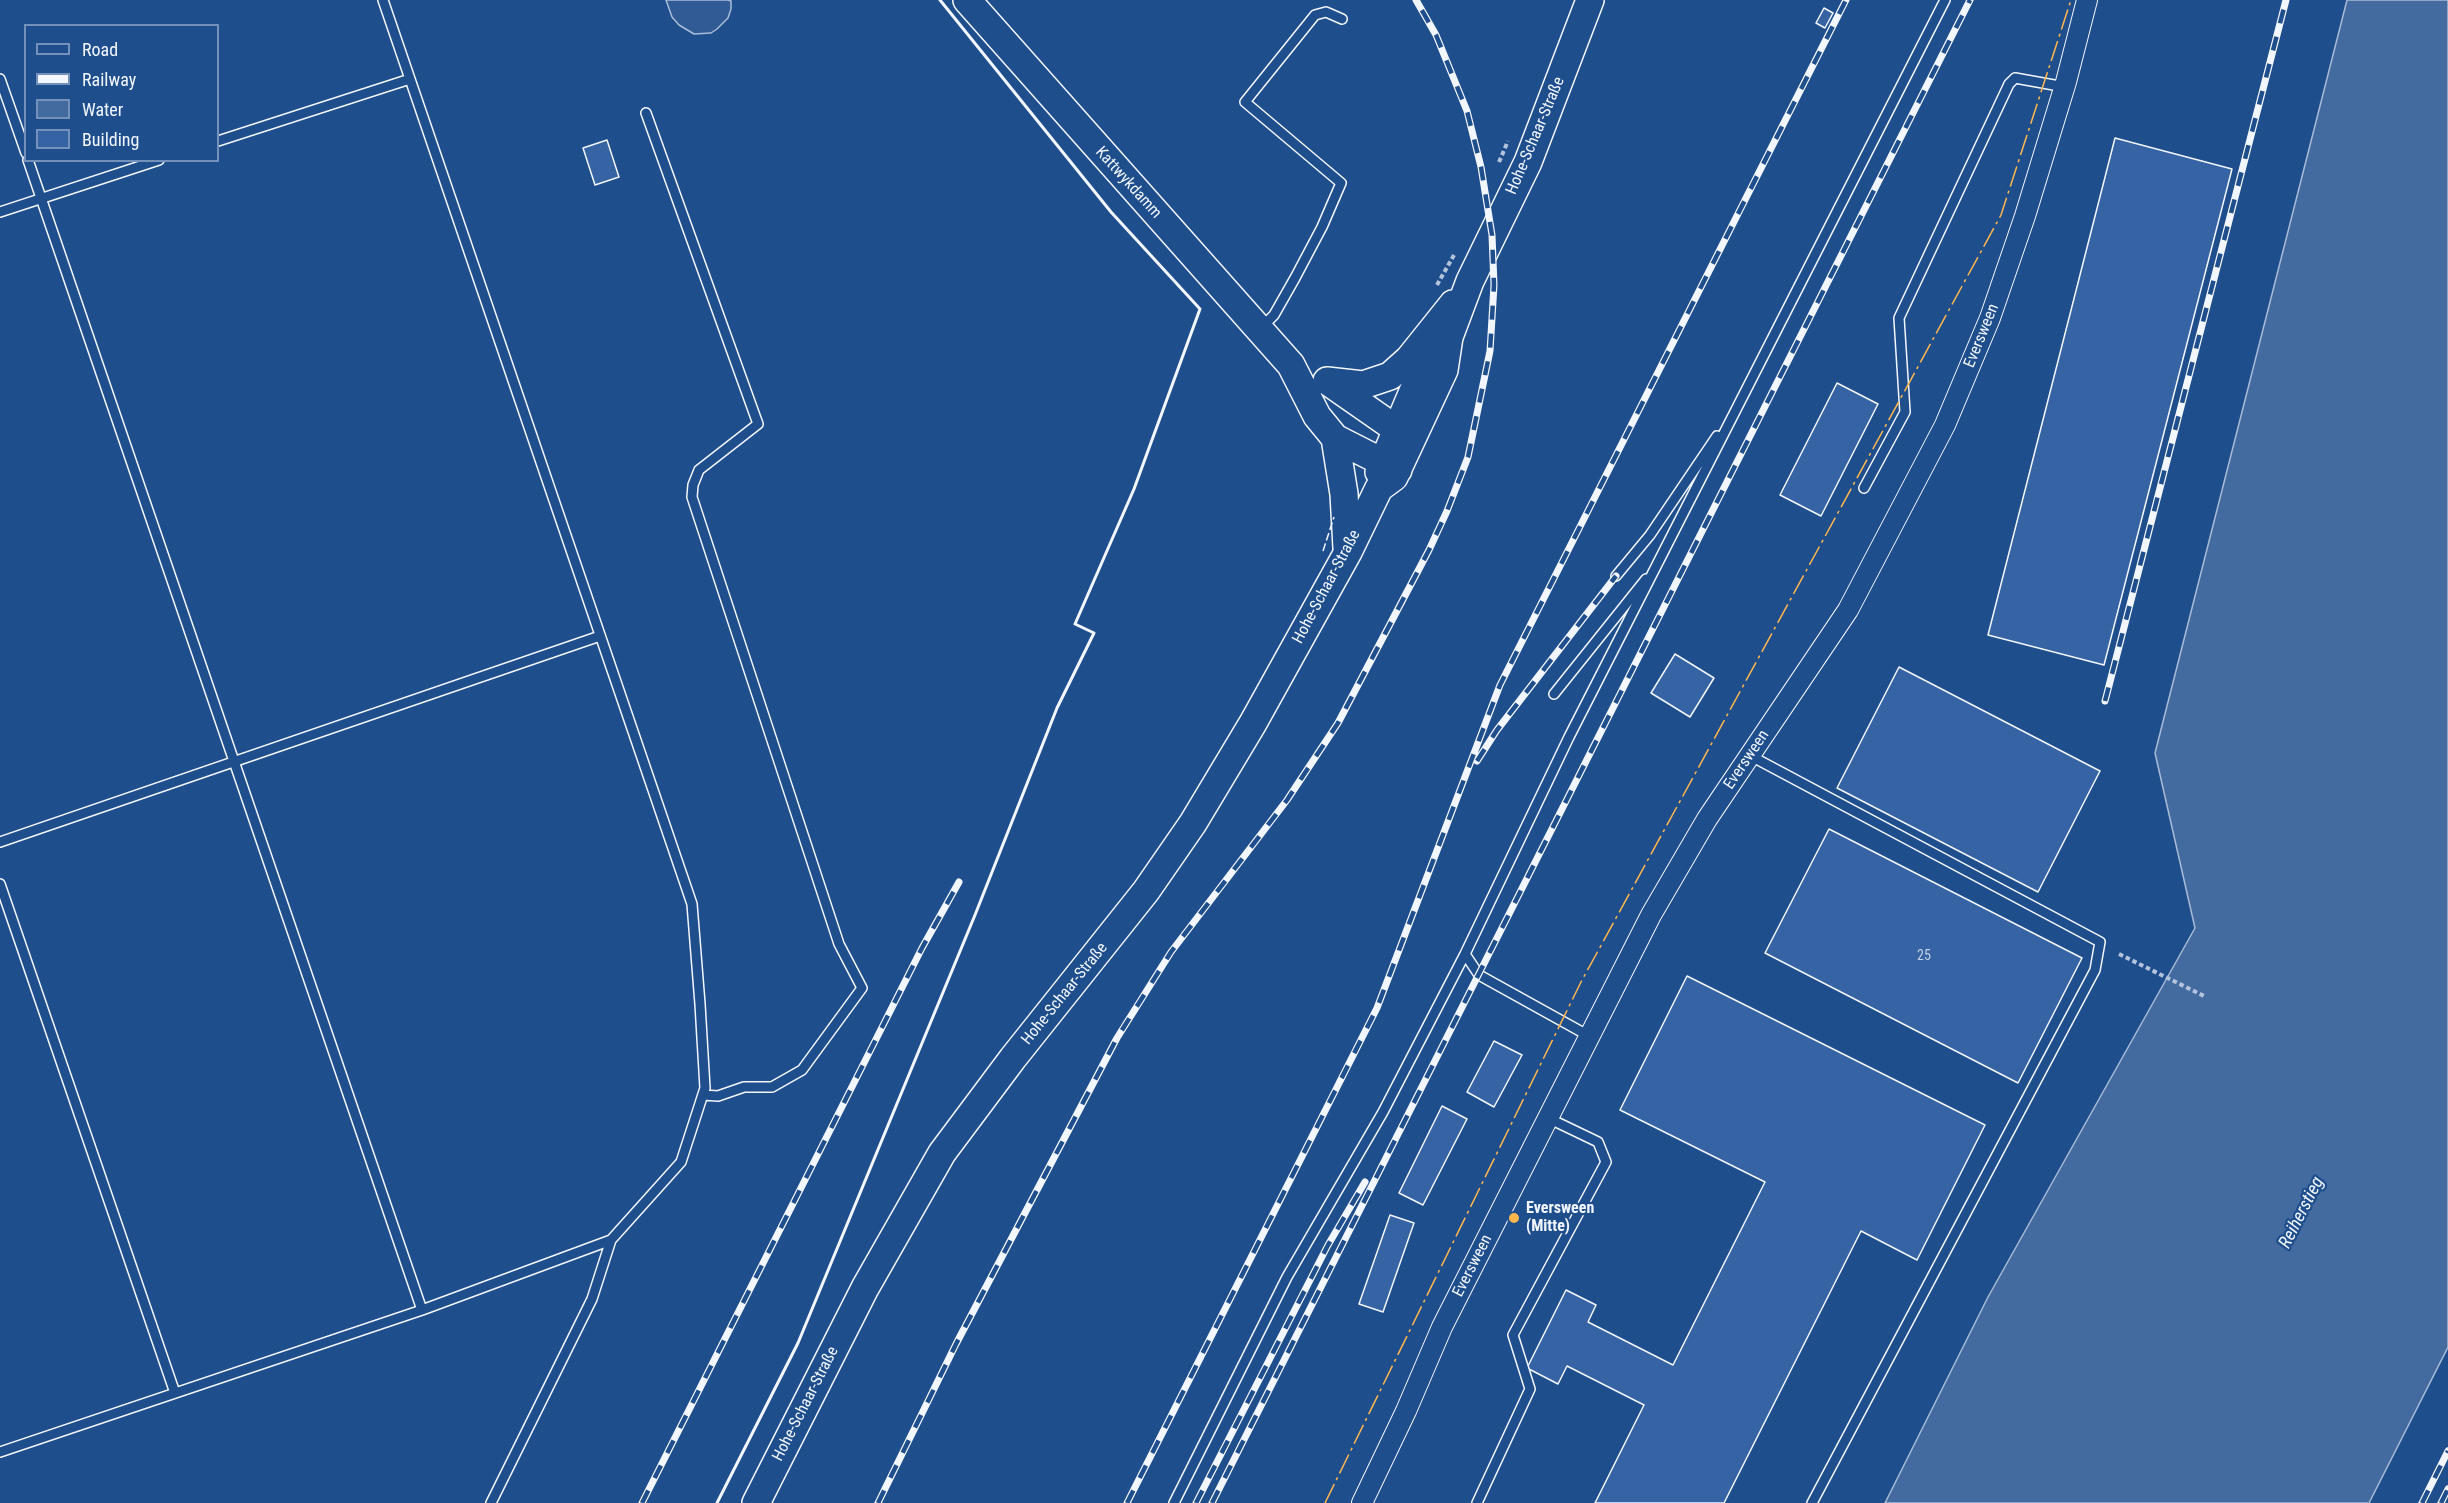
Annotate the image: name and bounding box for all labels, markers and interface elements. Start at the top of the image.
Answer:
legend [24,24,219,162]
text: Road [82,39,118,60]
text: Railway [82,69,136,90]
street label: Hohe-Schaar-Straße [1503,74,1569,198]
text: Water [82,99,123,120]
text: Building [82,129,139,150]
street label: Kattwykdamm [1091,143,1165,223]
street label: Eversween [1960,301,2004,371]
street label: Hohe-Schaar-Straße [1289,527,1365,647]
street label: Eversween [1720,727,1774,793]
street label: Hohe-Schaar-Straße [1018,939,1112,1049]
house number: 25 [1917,948,1931,964]
water label: Reiherstieg [2275,1174,2329,1252]
place label: Eversween (Mitte) [1526,1199,1594,1237]
marker: Eversween (Mitte) [1507,1211,1521,1225]
street label: Eversween [1449,1232,1497,1300]
street label: Hohe-Schaar-Straße [769,1344,843,1464]

